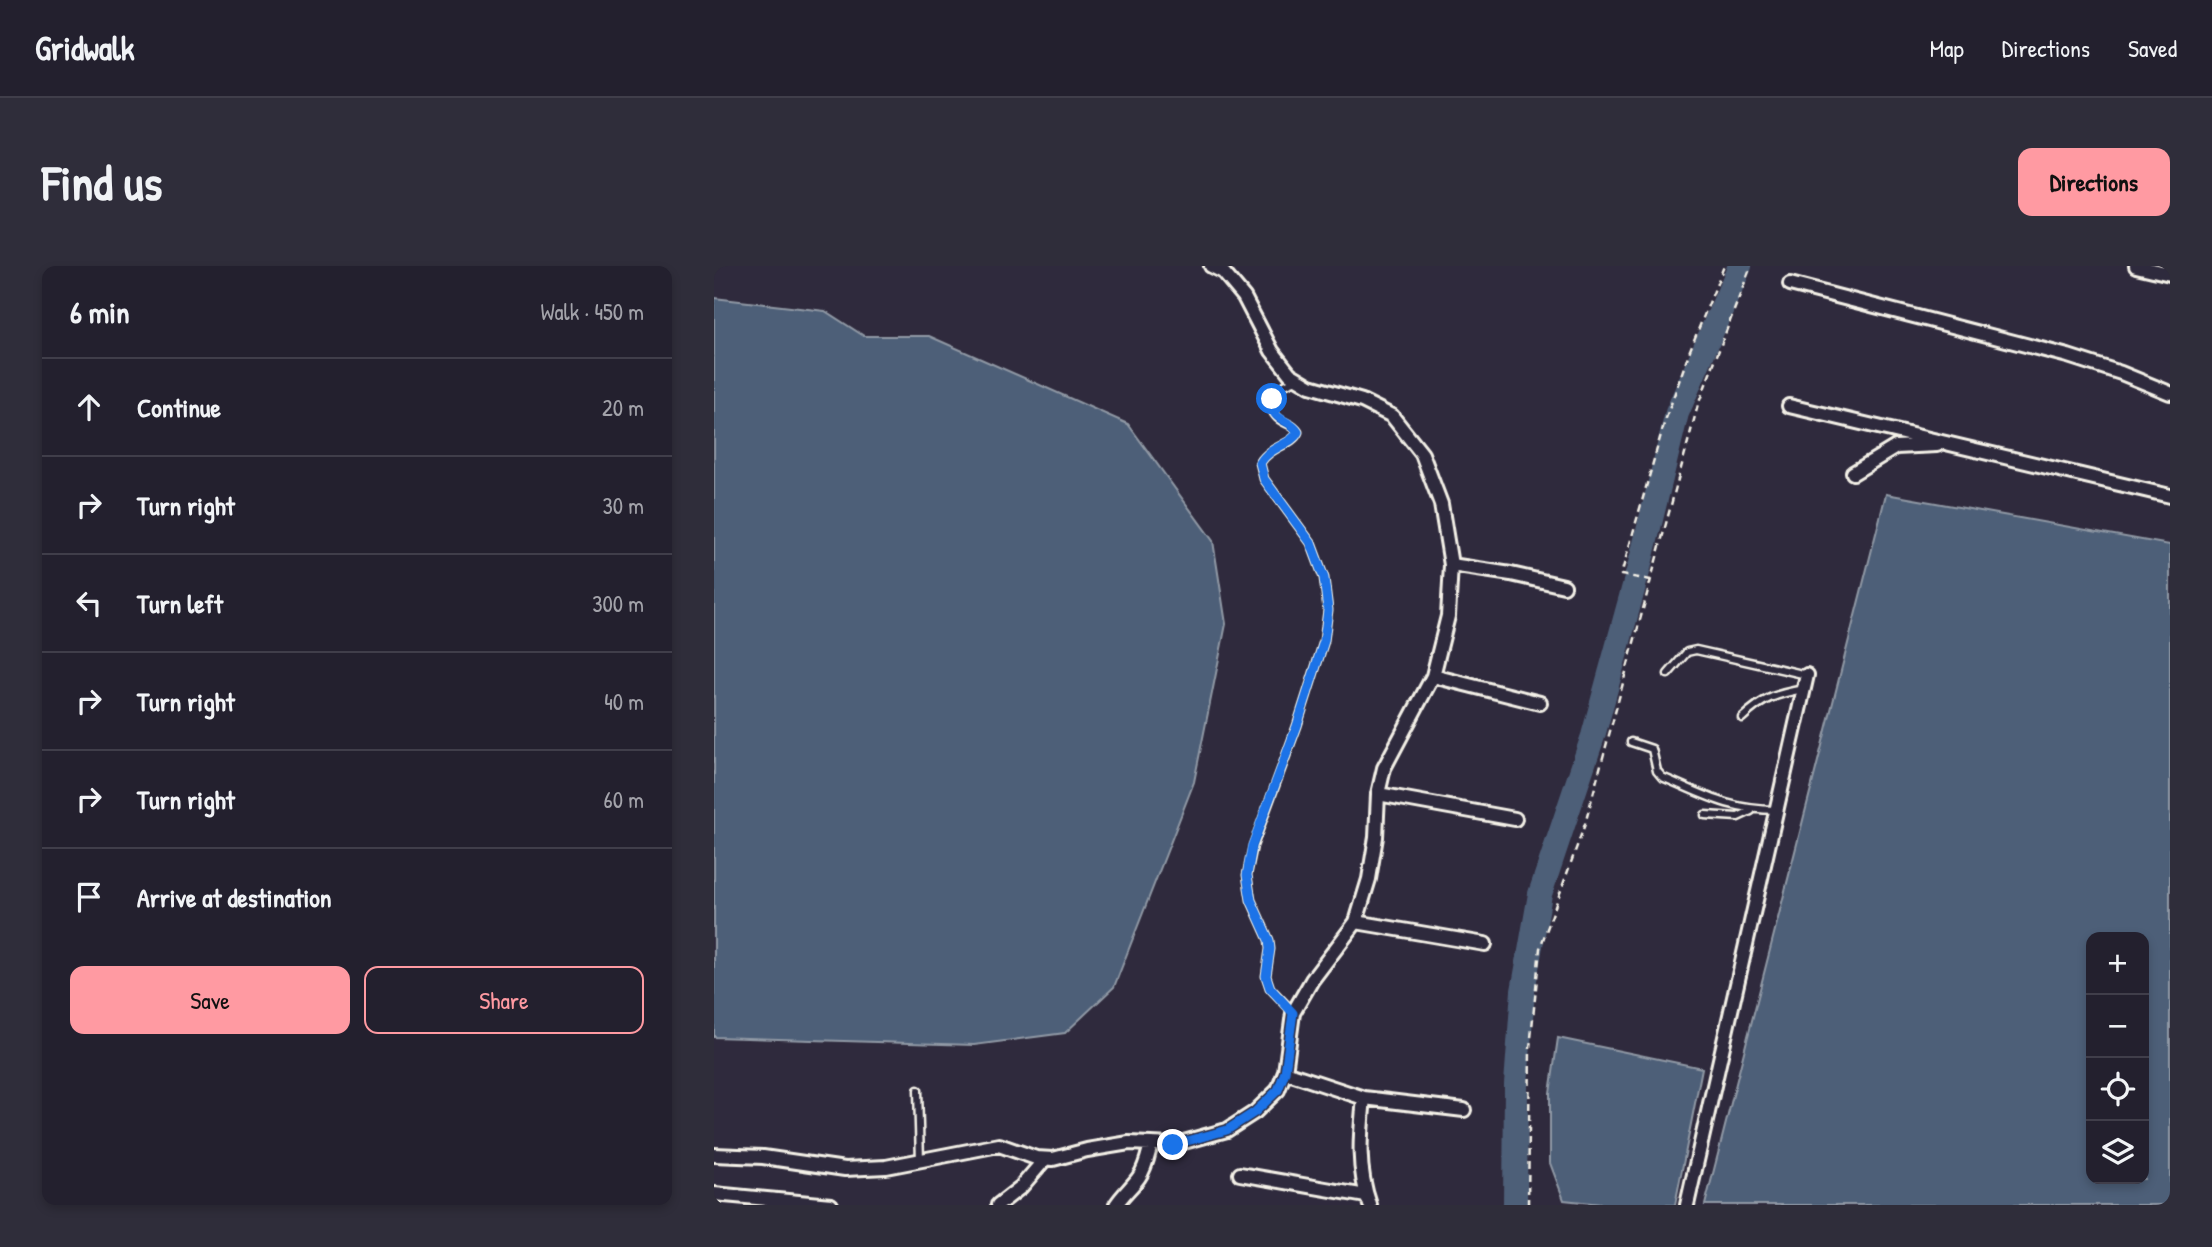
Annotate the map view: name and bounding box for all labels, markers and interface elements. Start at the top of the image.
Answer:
text: Gridwalk [35,26,135,70]
text: Map [1930,32,1964,64]
text: Directions [2002,32,2090,64]
text: Saved [2128,32,2177,64]
button: Directions [2018,148,2170,216]
text: Find us [42,149,162,215]
text: 6 min [70,292,130,332]
text: Walk · 450 m [540,296,644,327]
route start [1256,383,1287,414]
icon: ahead [70,388,108,426]
text: Continue [137,390,221,425]
text: 20 m [602,392,644,423]
icon: right [70,486,108,524]
text: Turn right [137,488,235,523]
text: 30 m [602,490,644,521]
icon: left [70,584,108,622]
text: Turn left [137,586,223,621]
text: 300 m [592,588,644,619]
icon: right [70,682,108,720]
text: Turn right [137,684,235,719]
text: 40 m [604,686,644,717]
icon: right [70,780,108,818]
text: Turn right [137,782,235,817]
text: 60 m [604,784,644,815]
icon: arrive [70,878,108,916]
text: Arrive at destination [137,880,332,915]
map controls [2086,932,2149,1184]
button: + [2086,932,2149,995]
button: Save [70,966,350,1034]
button: Share [364,966,644,1034]
button: − [2086,995,2149,1058]
button: locate [2086,1058,2149,1121]
button: layers [2086,1121,2149,1184]
route end [1157,1129,1188,1160]

